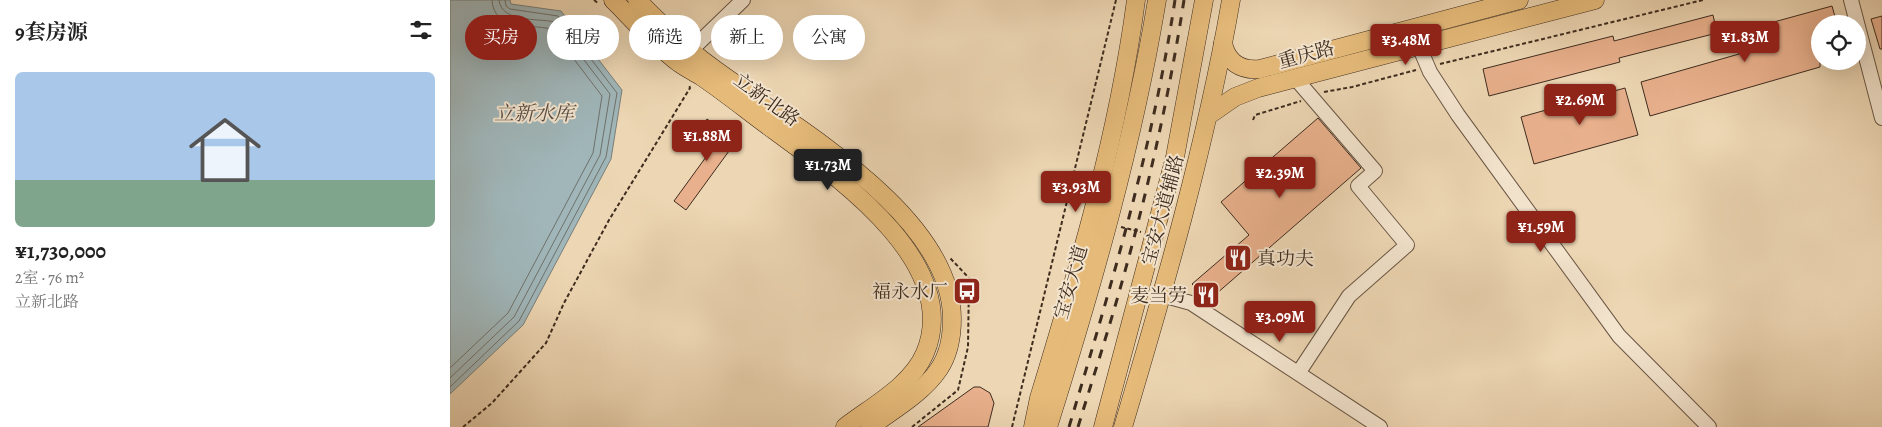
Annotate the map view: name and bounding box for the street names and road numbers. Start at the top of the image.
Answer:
street label: 重庆路 [1275,35,1337,75]
street label: 立新北路 [728,67,805,133]
street label: 宝安大道辅路 [1136,152,1190,269]
street label: 宝安大道 [1048,242,1094,322]

